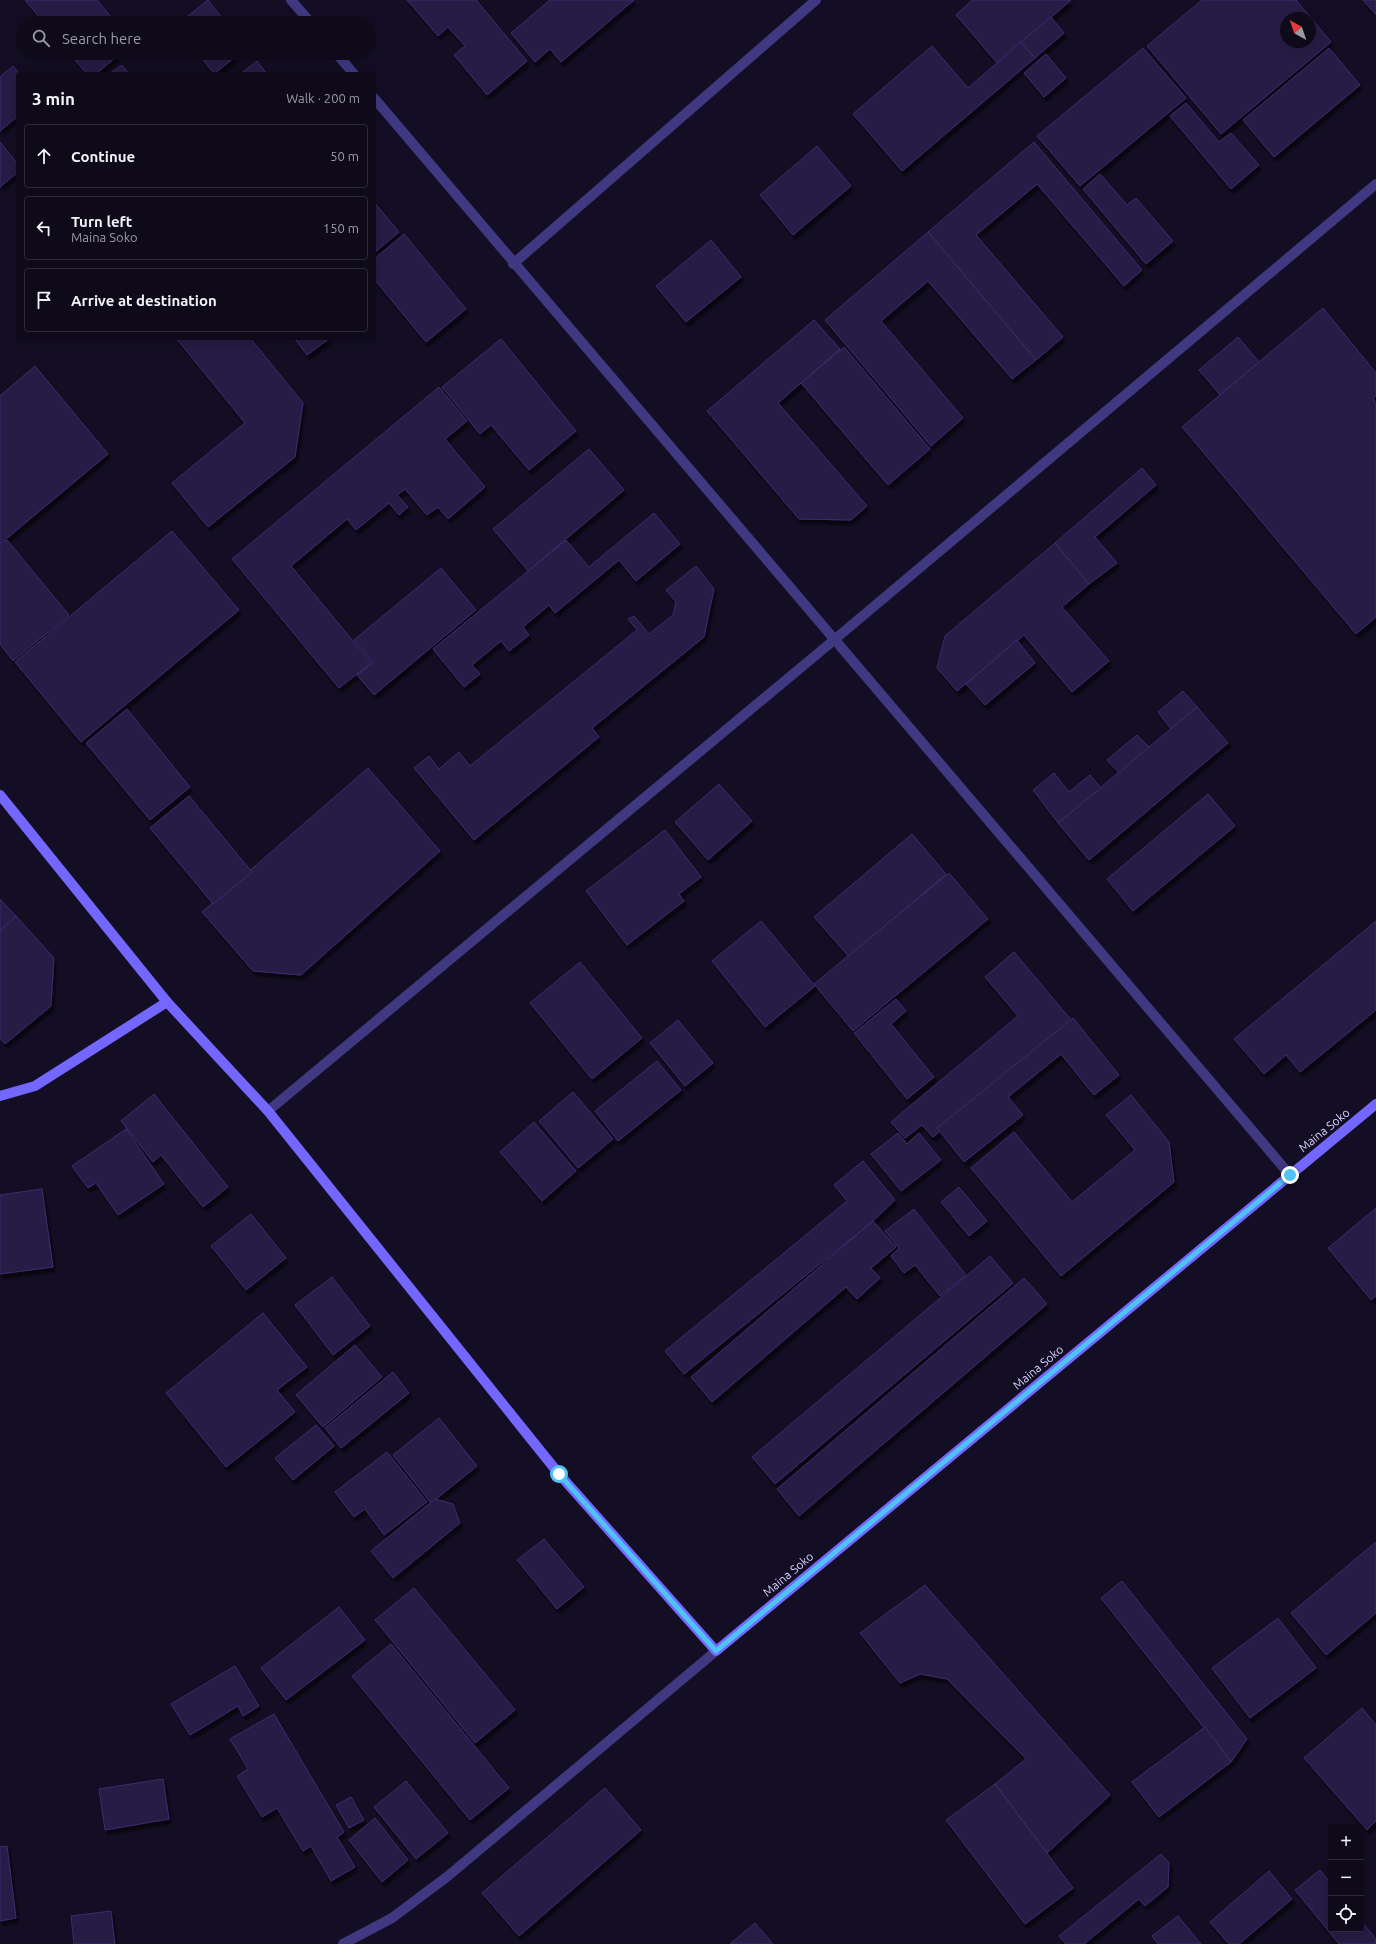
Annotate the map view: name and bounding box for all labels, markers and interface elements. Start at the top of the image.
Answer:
north arrow [1280,12,1316,48]
search box [16,16,376,60]
icon: search [30,27,52,49]
text: Search here [62,30,141,47]
text: 3 min [32,89,75,108]
text: Walk · 200 m [286,91,360,105]
icon: ahead [33,145,55,167]
text: Continue [71,148,135,165]
text: 50 m [330,149,359,163]
text: Turn left [71,213,132,230]
icon: left [33,217,55,239]
text: 150 m [323,221,359,235]
text: Maina Soko [71,230,138,244]
icon: arrive [33,289,55,311]
text: Arrive at destination [71,292,217,309]
street label: Maina Soko [1296,1106,1352,1154]
route end [1281,1166,1299,1184]
street label: Maina Soko [1010,1342,1066,1392]
route start [550,1465,568,1483]
street label: Maina Soko [760,1549,816,1599]
map controls [1328,1824,1364,1932]
button: + [1328,1824,1364,1860]
button: − [1328,1860,1364,1896]
button: locate [1328,1896,1364,1932]

